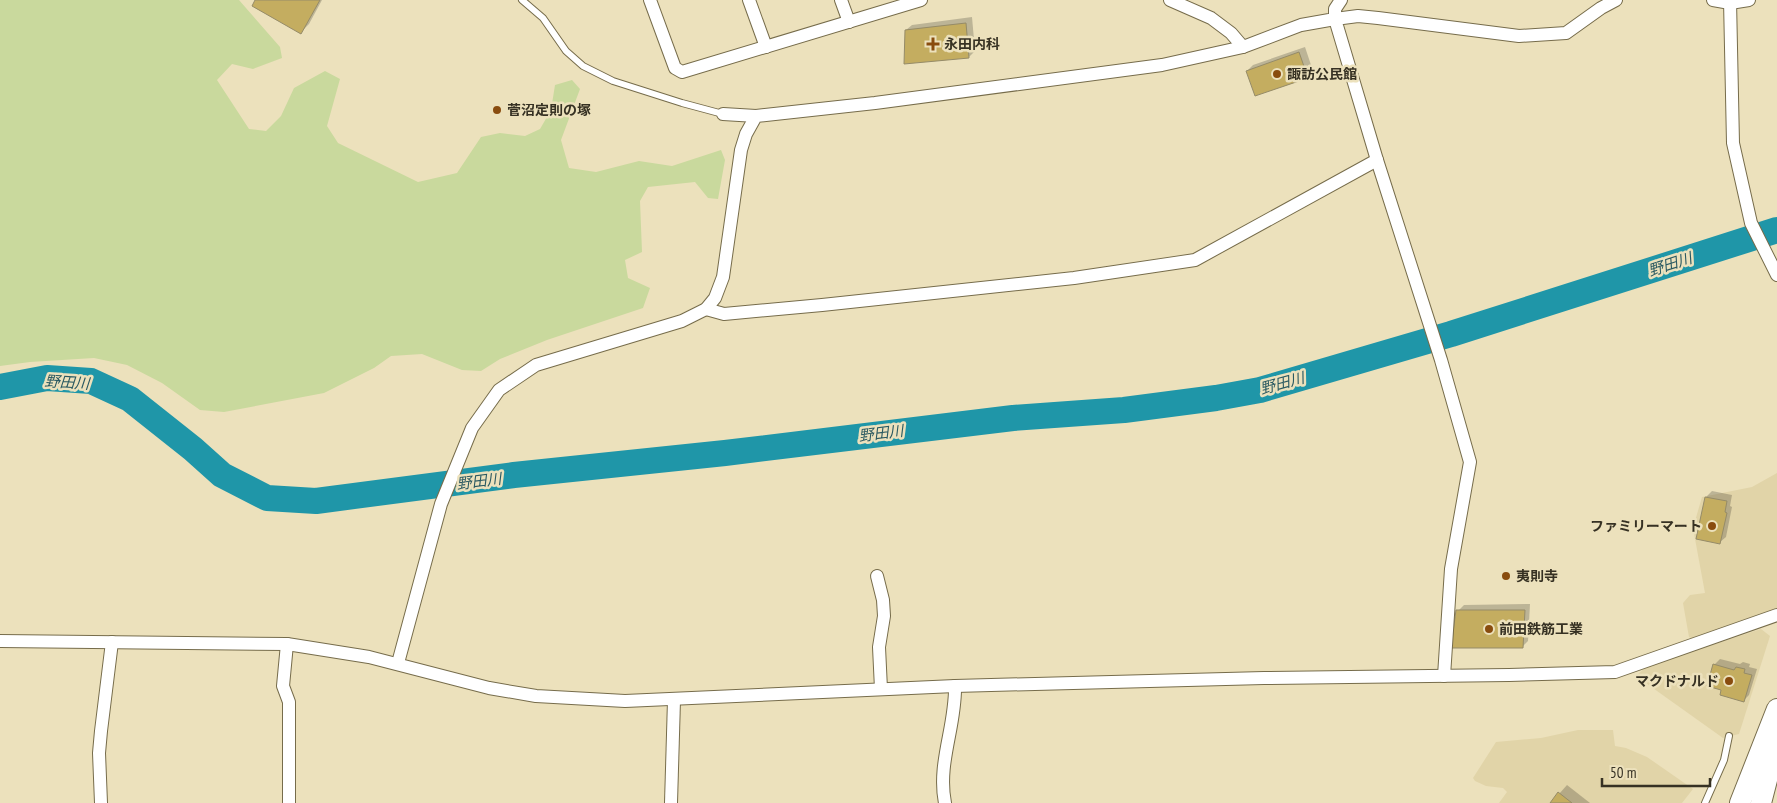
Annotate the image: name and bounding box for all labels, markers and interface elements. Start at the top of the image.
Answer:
place label: 永田内科 [944,35,1000,53]
marker: 永田内科 [926,37,940,51]
place label: 諏訪公民館 [1287,65,1357,83]
marker: 諏訪公民館 [1271,68,1283,80]
place label: 菅沼定則の塚 [507,101,591,119]
marker: 菅沼定則の塚 [491,104,503,116]
water label: 野田川 [1646,247,1696,280]
water label: 野田川 [1258,367,1308,398]
water label: 野田川 [44,371,92,393]
water label: 野田川 [858,421,906,445]
water label: 野田川 [456,469,504,493]
place label: ファミリーマート [1590,517,1702,535]
marker: ファミリーマート [1706,520,1718,532]
place label: 夷則寺 [1516,567,1558,585]
marker: 夷則寺 [1500,570,1512,582]
place label: 前田鉄筋工業 [1499,620,1583,638]
marker: 前田鉄筋工業 [1483,623,1495,635]
place label: マクドナルド [1635,672,1719,690]
marker: マクドナルド [1723,675,1735,687]
scale bar [1602,756,1710,788]
text: 50 m [1610,763,1636,782]

